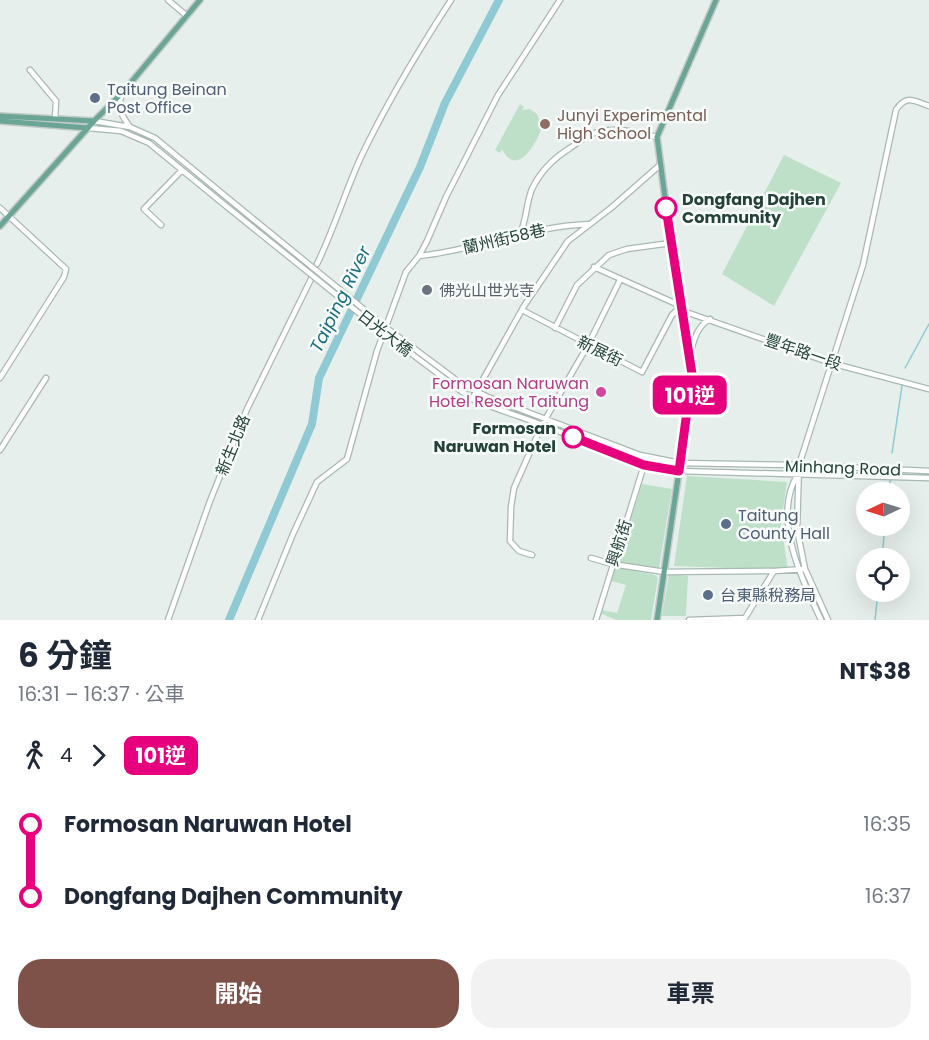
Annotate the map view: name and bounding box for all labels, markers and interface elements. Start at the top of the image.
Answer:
place label: Taitung Beinan Post Office [107,78,227,119]
marker: Taitung Beinan Post Office [88,91,102,105]
place label: Junyi Experimental High School [557,104,707,145]
marker: Junyi Experimental High School [538,117,552,131]
place label: Dongfang Dajhen Community [682,188,826,229]
marker: Dongfang Dajhen Community [655,197,677,219]
street label: 蘭州街58巷 [460,218,548,260]
water label: Taiping River [303,241,377,356]
place label: 佛光山世光寺 [439,279,535,302]
marker: 佛光山世光寺 [420,283,434,297]
street label: 日光大橋 [353,304,417,362]
street label: 豐年路一段 [761,328,845,376]
street label: 新展街 [573,330,627,372]
place label: Formosan Naruwan Hotel Resort Taitung [429,372,589,413]
line badge: 101逆 [648,376,732,414]
text: 101逆 [665,381,715,410]
marker: Formosan Naruwan Hotel Resort Taitung [594,385,608,399]
street label: 新生北路 [210,411,256,479]
place label: Formosan Naruwan Hotel [434,417,556,458]
marker: Formosan Naruwan Hotel [562,426,584,448]
street label: Minhang Road [785,454,901,482]
north arrow [856,482,910,536]
map controls [856,482,910,602]
place label: Taitung County Hall [738,504,830,545]
street label: 興航街 [601,517,637,569]
marker: Taitung County Hall [719,517,733,531]
button: locate [856,548,910,602]
place label: 台東縣稅務局 [720,584,816,607]
marker: 台東縣稅務局 [701,588,715,602]
text: 6 分鐘 [18,632,112,679]
text: NT$38 [839,656,911,687]
text: 16:31 – 16:37 · 公車 [18,680,185,708]
icon: walk [18,739,51,772]
icon: forward [82,739,115,772]
text: 4 [60,741,73,769]
text: 101逆 [136,741,186,770]
text: Formosan Naruwan Hotel [64,809,352,840]
text: 16:35 [863,810,911,838]
text: Dongfang Dajhen Community [64,881,403,912]
text: 16:37 [865,882,911,910]
button: 開始 [18,959,459,1028]
button: 車票 [471,959,911,1028]

